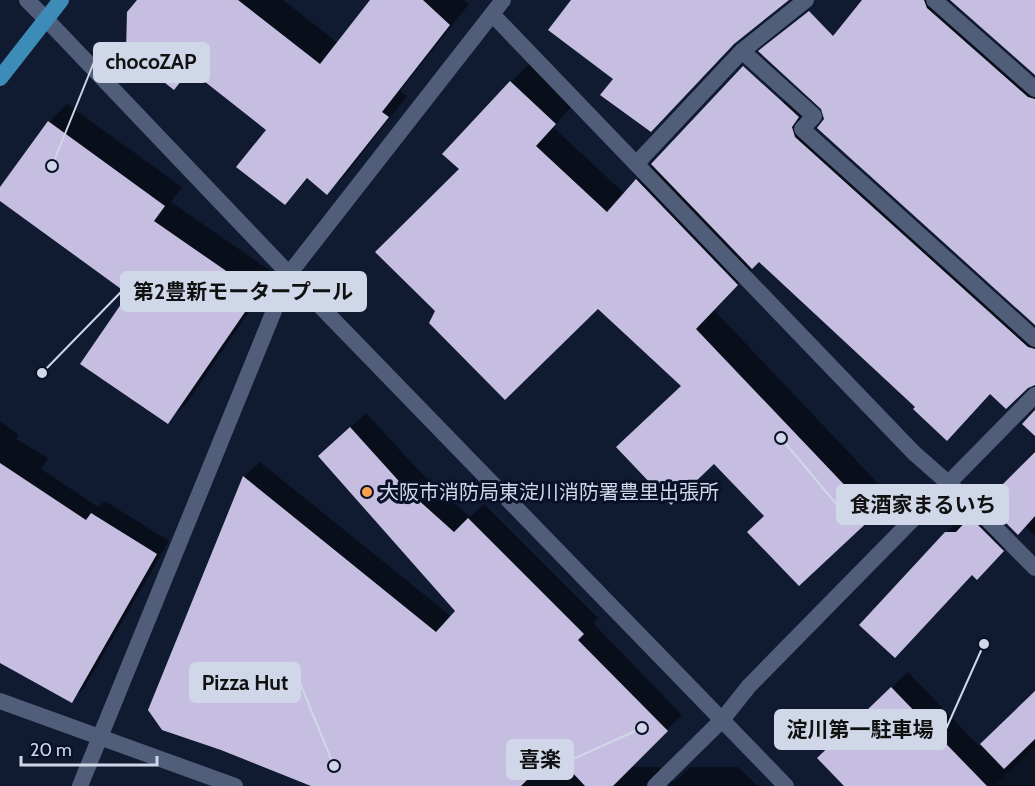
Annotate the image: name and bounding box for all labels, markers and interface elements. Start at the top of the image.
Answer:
callout: chocoZAP [94,43,209,82]
text: chocoZAP [105,49,197,74]
callout: 第2豊新モータープール [121,272,366,311]
text: 第2豊新モータープール [133,279,353,304]
place label: 大阪市消防局東淀川消防署豊里出張所 [379,480,719,504]
marker: 大阪市消防局東淀川消防署豊里出張所 [360,485,374,499]
callout: 食酒家まるいち [837,485,1008,524]
text: 食酒家まるいち [850,492,997,517]
callout: Pizza Hut [190,663,300,702]
text: Pizza Hut [202,670,288,695]
callout: 淀川第一駐車場 [775,710,946,749]
text: 淀川第一駐車場 [787,717,934,742]
scale bar [21,729,158,767]
text: 20 m [30,739,72,761]
callout: 喜楽 [507,740,573,779]
text: 喜楽 [519,747,561,772]

